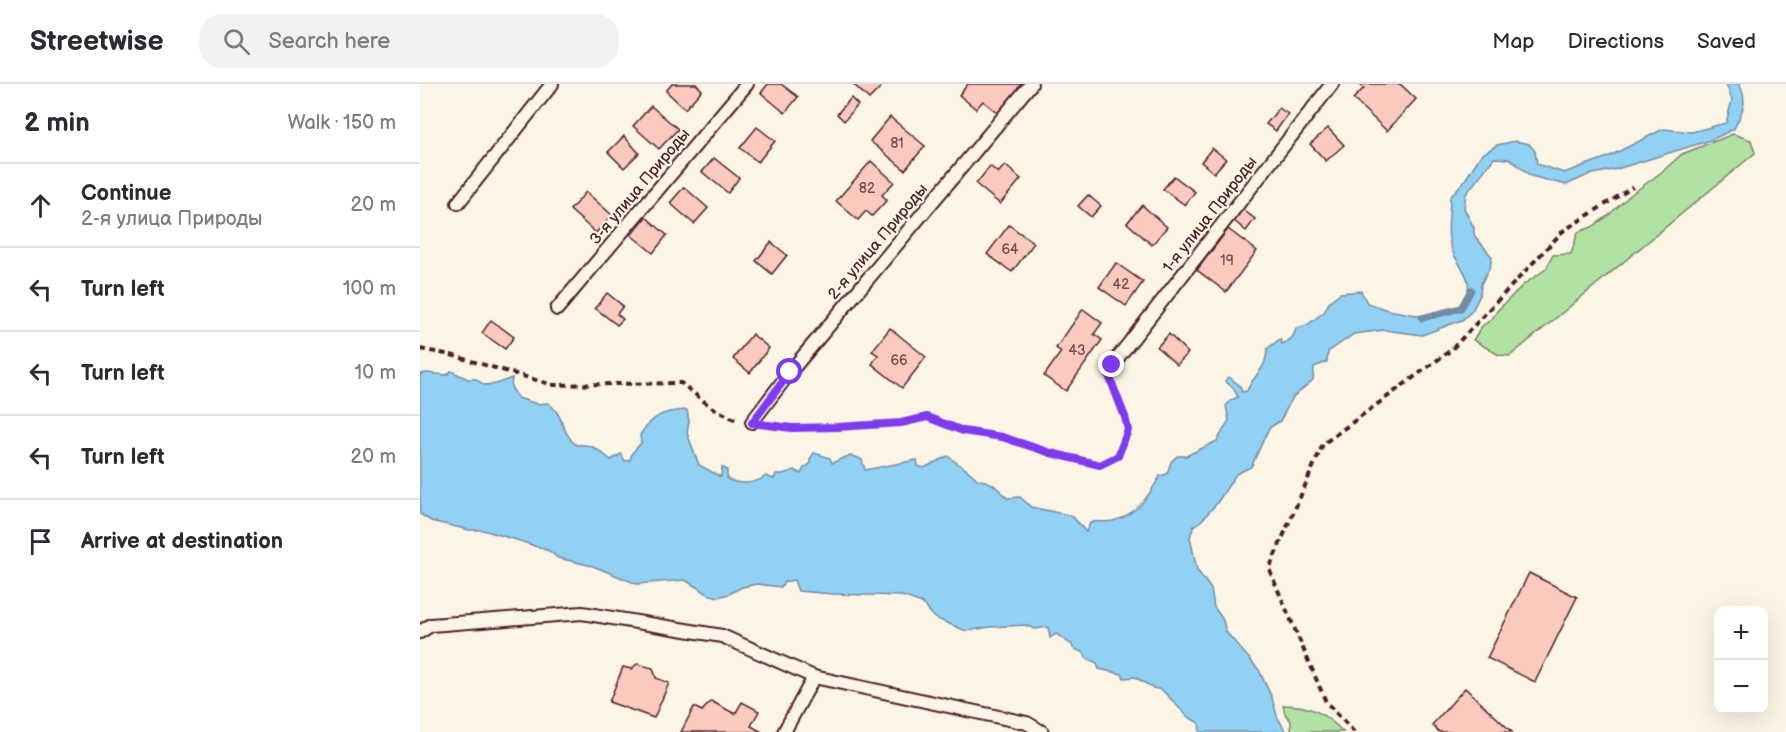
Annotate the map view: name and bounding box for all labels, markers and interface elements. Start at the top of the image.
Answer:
search box [199,14,619,68]
text: Streetwise [30,25,163,58]
icon: search [220,25,253,58]
text: Search here [268,28,390,55]
text: Map [1492,29,1535,54]
text: Directions [1568,29,1664,54]
text: Saved [1697,29,1756,54]
text: 2 min [24,108,90,139]
text: Walk · 150 m [287,111,396,135]
street label: 3-я улица Природы [586,125,694,249]
house number: 81 [890,135,904,152]
street label: 1-я улица Природы [1159,153,1261,277]
text: Continue [81,180,171,207]
street label: 2-я улица Природы [824,180,932,304]
house number: 82 [859,180,876,197]
icon: ahead [24,189,57,222]
text: 20 m [351,193,396,217]
text: 2-я улица Природы [81,207,262,231]
house number: 64 [1001,241,1019,258]
house number: 19 [1220,252,1234,269]
icon: left [24,273,57,306]
text: Turn left [81,276,165,303]
house number: 42 [1113,276,1130,293]
text: 100 m [343,277,396,301]
house number: 43 [1068,342,1086,359]
route end [1098,351,1124,377]
house number: 66 [890,352,908,369]
icon: left [24,357,57,390]
route start [776,358,802,384]
text: Turn left [81,360,165,387]
text: 10 m [355,361,396,385]
icon: left [24,441,57,474]
text: Turn left [81,444,165,471]
text: 20 m [351,445,396,469]
icon: arrive [24,525,57,558]
text: Arrive at destination [81,528,283,555]
map controls [1714,606,1768,714]
button: + [1714,606,1768,660]
button: − [1714,660,1768,714]

